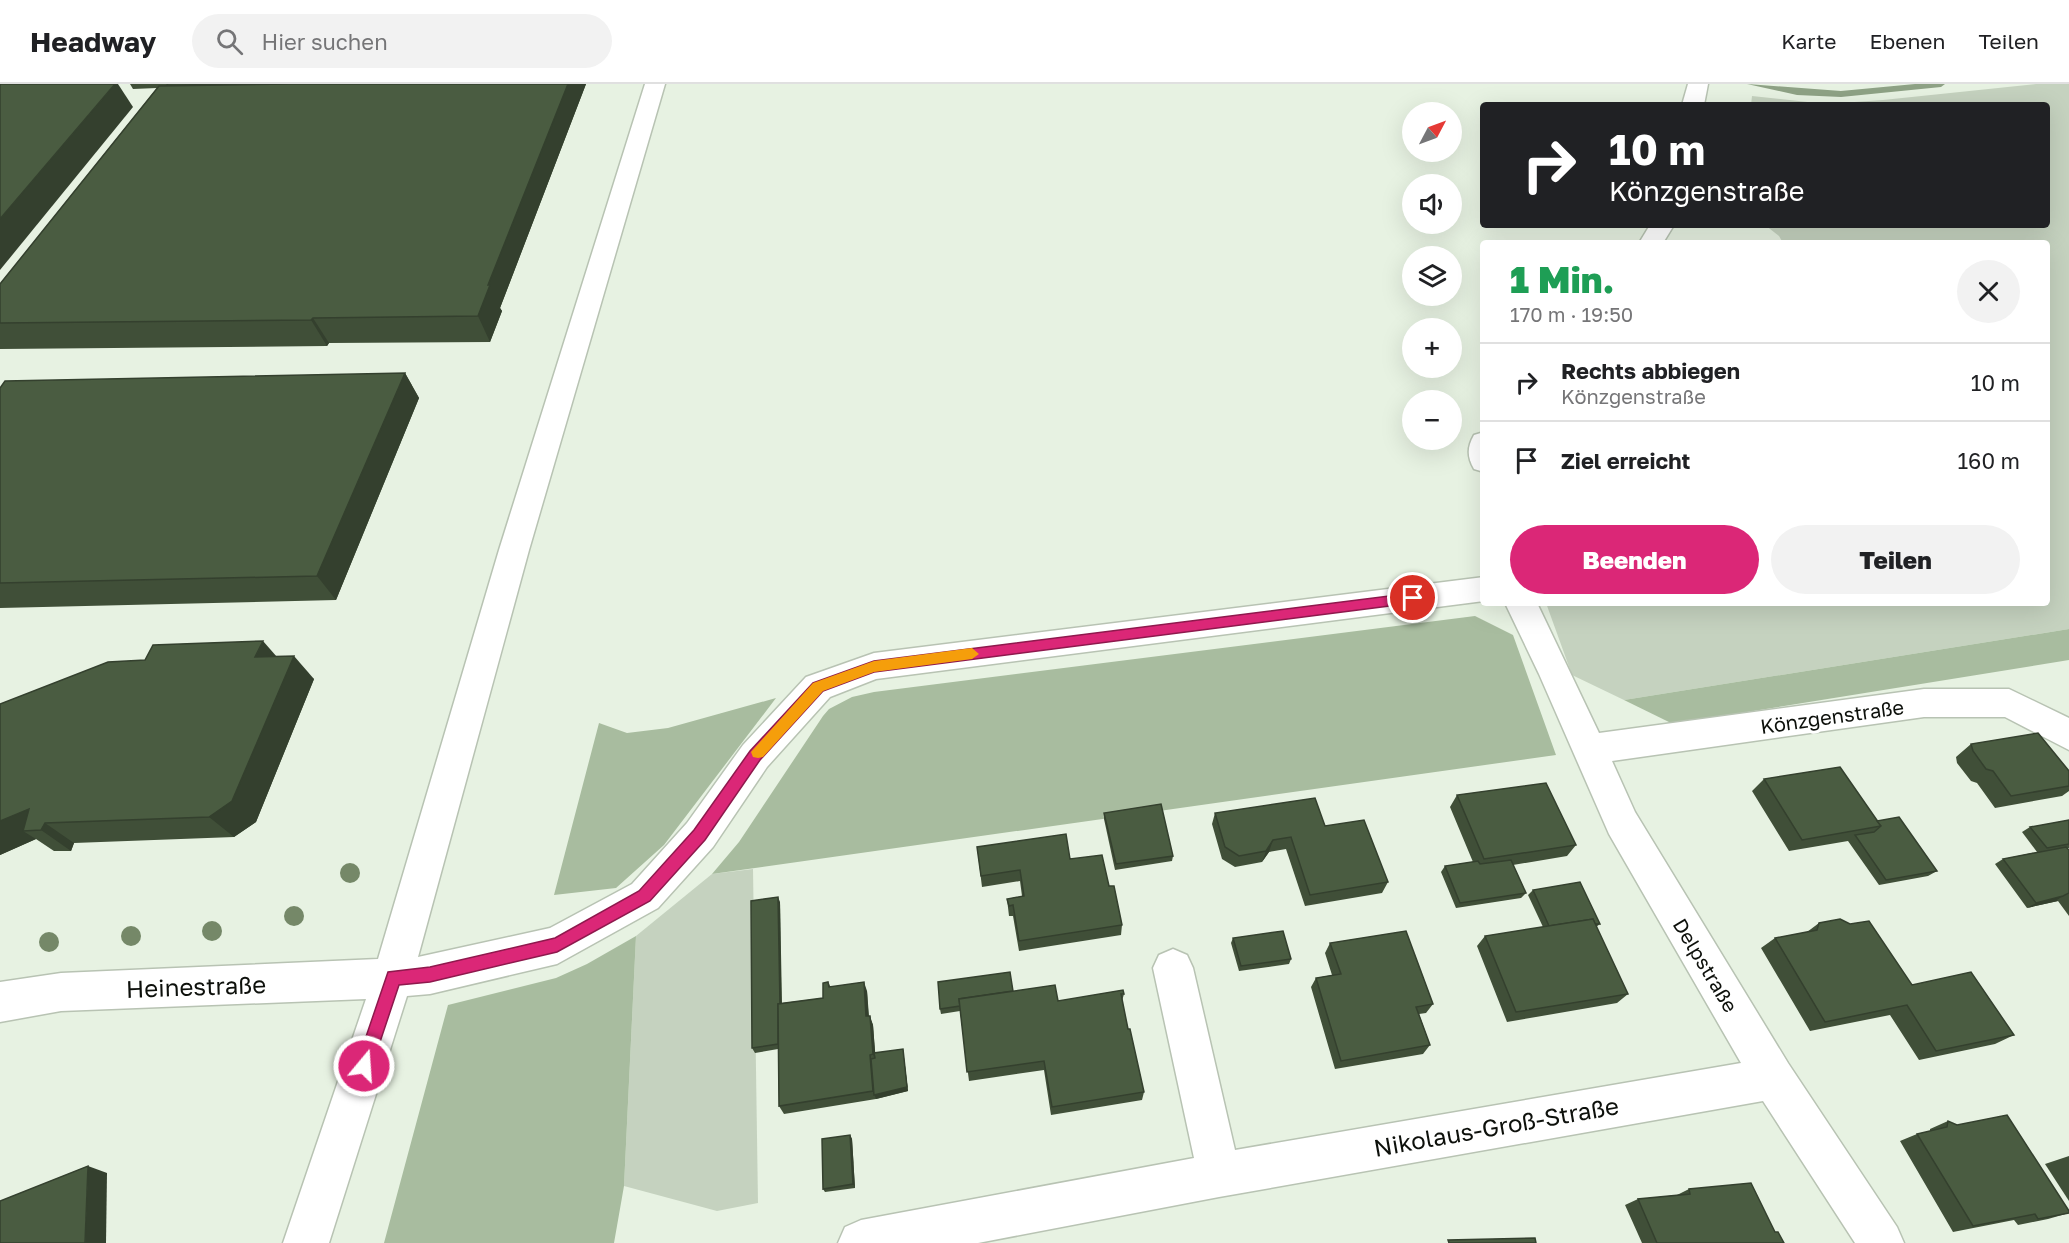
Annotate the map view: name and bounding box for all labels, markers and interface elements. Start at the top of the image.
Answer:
search box [192,14,612,68]
text: Headway [30,25,156,58]
icon: search [213,25,246,58]
text: Hier suchen [261,28,388,55]
text: Karte [1781,28,1837,54]
text: Ebenen [1870,28,1945,54]
text: Teilen [1978,28,2039,54]
north arrow [1402,102,1462,162]
map controls [1402,102,1462,450]
text: 10 m [1609,124,1705,174]
icon: right [1510,126,1588,204]
button: sound [1402,174,1462,234]
text: Könzgenstraße [1609,175,1804,207]
button: layers [1402,246,1462,306]
text: 1 Min. [1510,258,1614,301]
button: close [1957,260,2020,323]
text: 170 m · 19:50 [1510,302,1633,326]
button: + [1402,318,1462,378]
text: Rechts abbiegen [1561,357,1740,384]
icon: right [1510,366,1543,399]
text: 10 m [1971,369,2020,396]
text: Könzgenstraße [1561,384,1706,408]
button: − [1402,390,1462,450]
icon: arrive [1510,444,1543,477]
text: Ziel erreicht [1561,447,1690,474]
text: 160 m [1957,447,2020,474]
button: Beenden [1510,525,1759,594]
button: Teilen [1771,525,2020,594]
pin [1387,572,1438,623]
icon: arrive [1396,581,1429,614]
street label: Könzgenstraße [1759,694,1905,738]
street label: Delpstraße [1669,914,1743,1016]
street label: Heinestraße [125,969,267,1003]
position arrow [332,1034,396,1098]
street label: Nikolaus-Groß-Straße [1371,1090,1621,1162]

